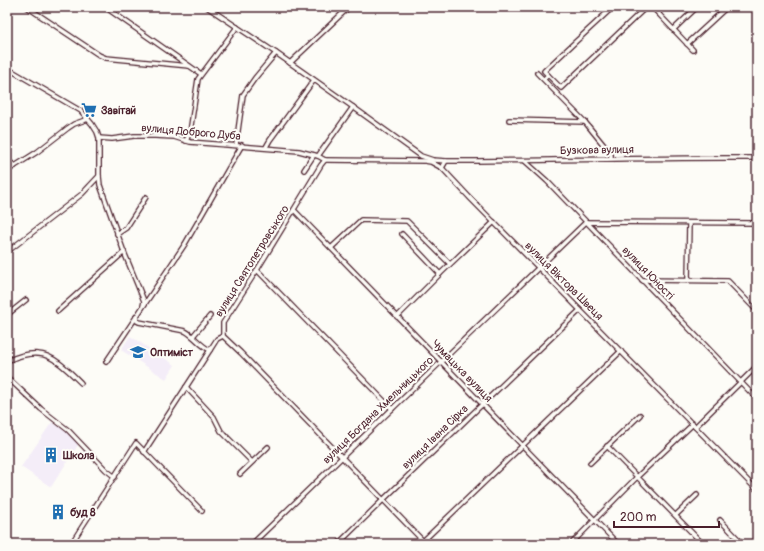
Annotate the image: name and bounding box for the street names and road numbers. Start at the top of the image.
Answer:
street label: вулиця Доброго Дуба [141,121,241,143]
street label: Бузкова вулиця [560,143,634,157]
street label: вулиця Святопетровського [212,203,292,319]
street label: вулиця Віктора Швеця [522,239,606,323]
street label: вулиця Юності [619,244,677,302]
street label: Чумацька вулиця [429,337,495,405]
street label: вулиця Богдана Хмельницького [320,354,436,466]
street label: вулиця Івана Сірка [399,402,471,472]

